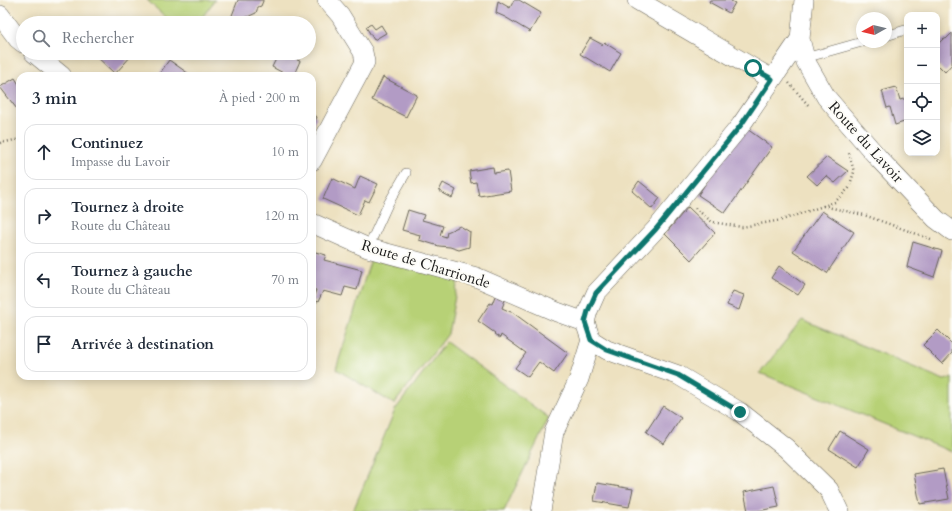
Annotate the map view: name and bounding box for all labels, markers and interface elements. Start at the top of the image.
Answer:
north arrow [856,12,892,48]
map controls [904,12,940,156]
button: + [904,12,940,48]
search box [16,16,316,60]
icon: search [30,27,52,49]
text: Rechercher [62,28,134,48]
button: − [904,48,940,84]
route start [744,59,762,77]
button: locate [904,84,940,120]
text: 3 min [32,87,77,110]
text: À pied · 200 m [219,89,300,107]
street label: Route du Lavoir [824,97,908,188]
button: layers [904,120,940,156]
text: Continuez [71,133,143,153]
icon: ahead [33,141,55,163]
text: 10 m [271,143,299,161]
text: Impasse du Lavoir [71,153,170,171]
text: Tournez à droite [71,197,184,217]
icon: right [33,205,55,227]
text: 120 m [265,207,299,225]
text: Route du Château [71,217,171,235]
street label: Route de Charrionde [359,235,493,293]
text: Tournez à gauche [71,261,193,281]
icon: left [33,269,55,291]
text: 70 m [271,271,299,289]
text: Route du Château [71,281,171,299]
icon: arrive [33,333,55,355]
text: Arrivée à destination [71,334,214,354]
route end [731,403,749,421]

